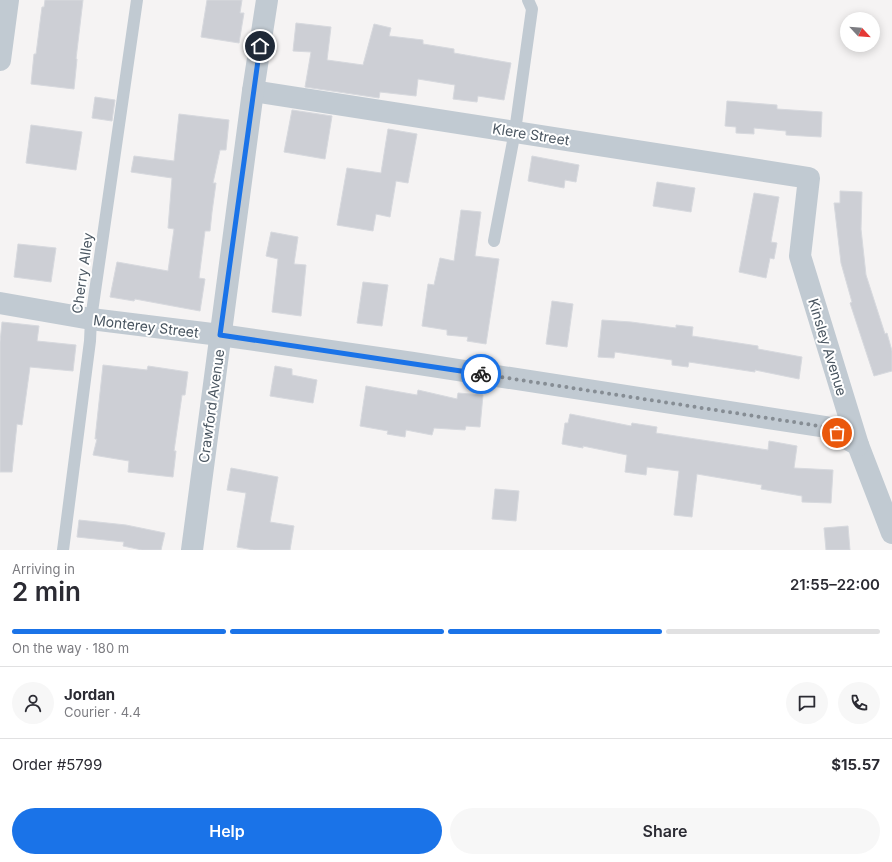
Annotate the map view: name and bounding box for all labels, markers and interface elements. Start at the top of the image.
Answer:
north arrow [840,12,880,52]
map controls [840,12,880,52]
pin [243,29,277,63]
icon: home [249,35,271,57]
street label: Klere Street [491,120,571,149]
street label: Cherry Alley [68,231,96,315]
street label: Kinsley Avenue [805,296,851,398]
street label: Monterey Street [92,311,200,341]
street label: Crawford Avenue [195,348,227,464]
courier [461,354,501,394]
icon: bike [470,363,492,385]
pin [820,416,854,450]
icon: bag [826,422,848,444]
text: Arriving in [12,561,75,577]
text: 21:55–22:00 [790,575,880,594]
text: 2 min [12,576,81,607]
text: On the way · 180 m [12,640,129,656]
button: person [12,682,54,724]
button: chat [786,682,828,724]
button: phone [838,682,880,724]
text: Jordan [64,685,115,704]
text: Courier · 4.4 [64,704,141,720]
text: Order #5799 [12,755,102,774]
text: $15.57 [831,755,880,774]
button: Help [12,808,442,854]
button: Share [450,808,880,854]

